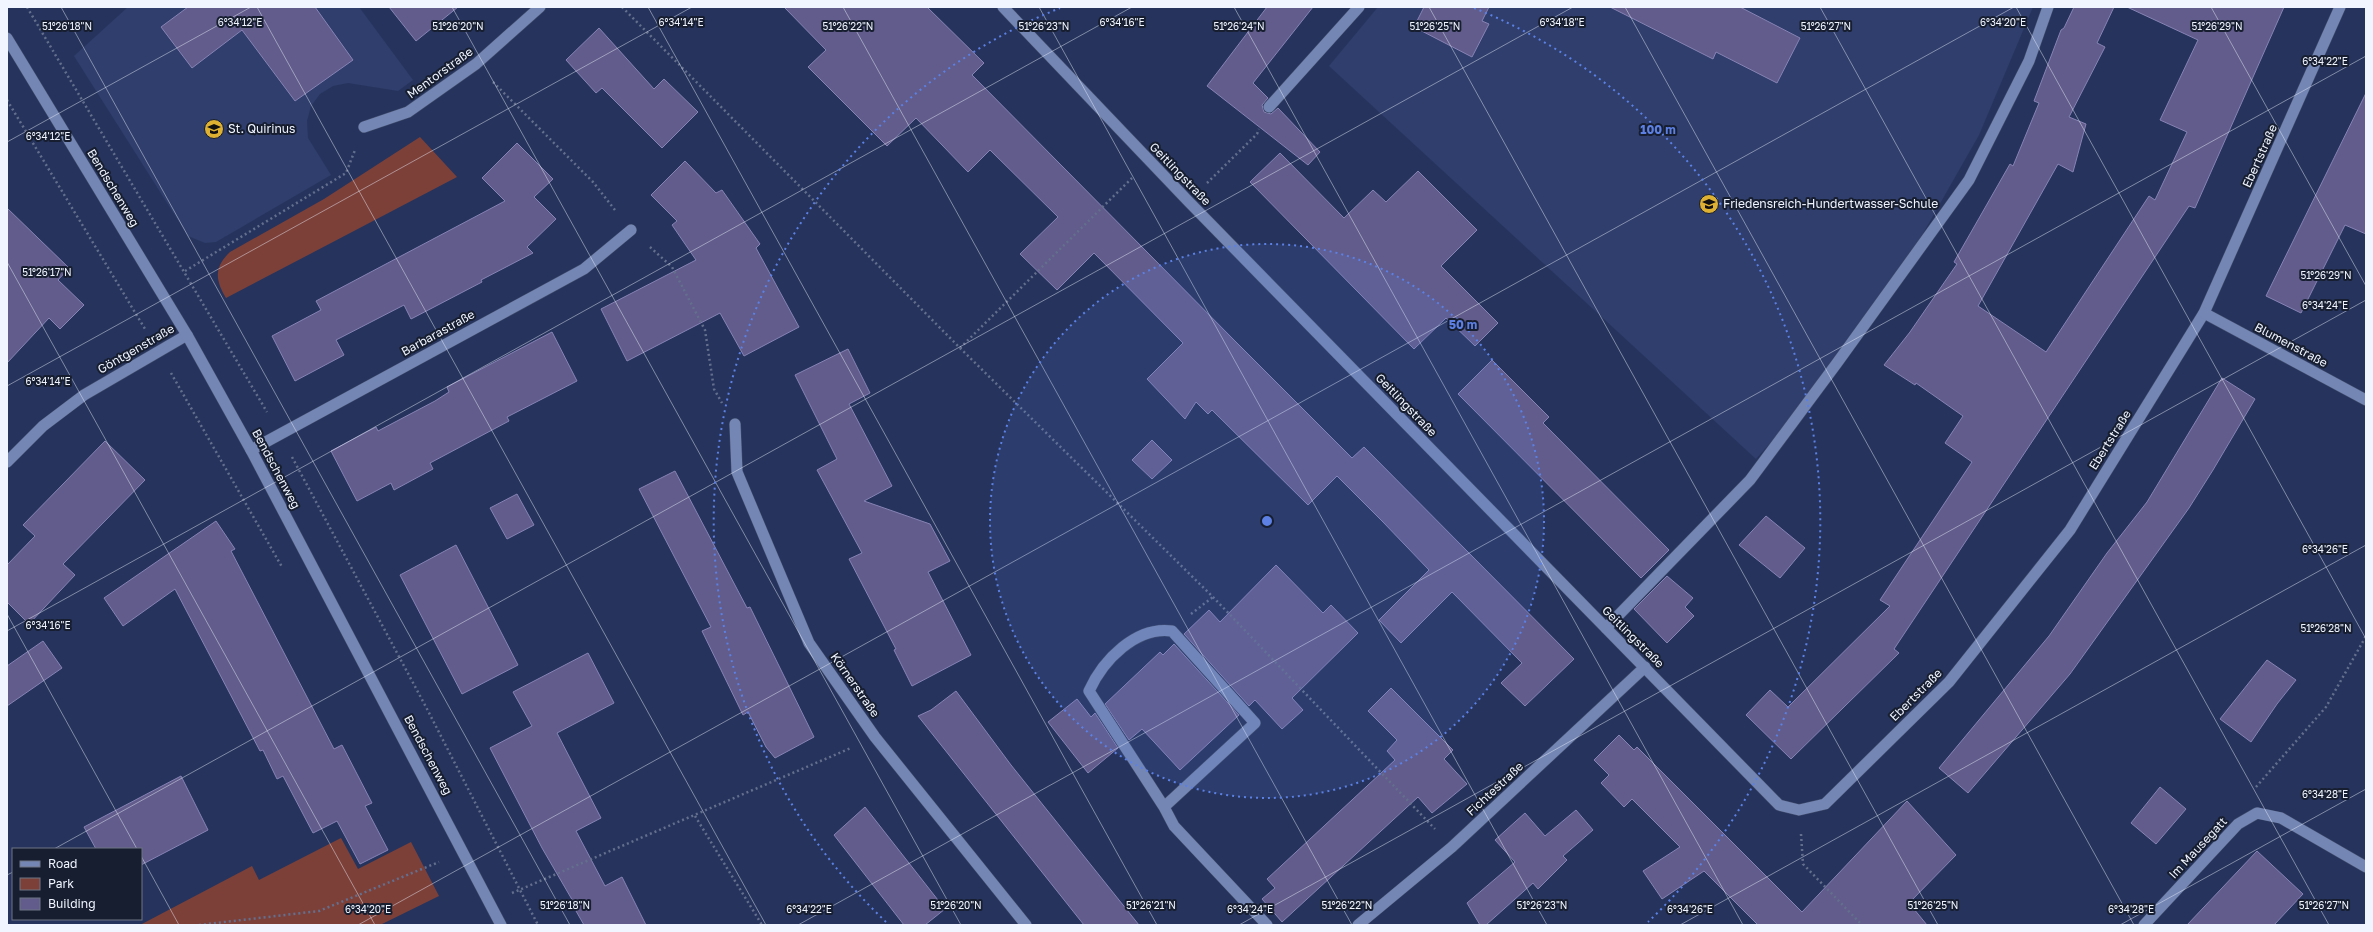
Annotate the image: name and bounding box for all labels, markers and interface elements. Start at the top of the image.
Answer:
text: 6°34'12"E [218,16,262,28]
text: 6°34'14"E [658,16,704,28]
text: 6°34'16"E [1100,16,1145,28]
text: 6°34'18"E [1539,16,1585,28]
text: 6°34'20"E [1980,16,2026,28]
text: 51°26'18"N [42,20,92,32]
text: 51°26'20"N [432,20,484,32]
text: 51°26'22"N [823,20,873,32]
text: 51°26'23"N [1019,20,1069,32]
text: 51°26'24"N [1213,20,1265,32]
text: 51°26'25"N [1410,20,1460,32]
text: 51°26'27"N [1801,20,1851,32]
text: 51°26'29"N [2191,20,2243,32]
street label: Mentorstraße [404,44,476,101]
text: 6°34'22"E [2302,55,2348,67]
school or university icon: St. Quirinus [203,118,225,140]
place label: St. Quirinus [228,121,295,136]
text: 100 m [1640,122,1676,137]
street label: Ebertstraße [2239,122,2280,190]
text: 6°34'12"E [26,130,70,142]
street label: Geitlingstraße [1147,139,1214,208]
street label: Bendschenweg [84,146,143,229]
school or university icon: Friedensreich-Hundertwasser-Schule [1698,193,1720,215]
place label: Friedensreich-Hundertwasser-Schule [1723,196,1938,211]
text: 51°26'17"N [22,266,72,278]
text: 51°26'29"N [2300,269,2352,281]
text: 6°34'24"E [2302,299,2348,311]
street label: Barbarastraße [399,306,477,359]
text: 50 m [1449,317,1477,332]
street label: Blumenstraße [2252,319,2330,370]
street label: Göntgenstraße [95,321,177,377]
street label: Geitlingstraße [1373,370,1440,439]
text: 6°34'14"E [25,375,71,387]
street label: Ebertstraße [2085,407,2134,472]
street label: Bendschenweg [249,426,304,511]
centre of rings [1260,514,1274,528]
text: 6°34'26"E [2302,543,2348,555]
street label: Geitlingstraße [1599,602,1668,671]
text: 6°34'16"E [26,619,71,631]
text: 51°26'28"N [2300,622,2352,634]
street label: Körnerstraße [828,650,883,720]
street label: Ebertstraße [1886,665,1945,724]
street label: Bendschenweg [401,712,456,797]
street label: Fichtestraße [1463,758,1526,819]
text: 6°34'28"E [2302,788,2348,800]
street label: Im Mausegatt [2165,814,2230,882]
legend [12,848,142,920]
text: Road [48,856,77,871]
text: Park [48,876,74,891]
text: Building [48,896,96,911]
text: 51°26'18"N [540,899,590,911]
text: 51°26'20"N [930,899,982,911]
text: 51°26'21"N [1126,899,1176,911]
text: 51°26'22"N [1322,899,1372,911]
text: 51°26'23"N [1517,899,1567,911]
text: 51°26'25"N [1908,899,1958,911]
text: 51°26'27"N [2299,899,2349,911]
text: 6°34'20"E [345,903,391,915]
text: 6°34'22"E [786,903,832,915]
text: 6°34'24"E [1227,903,1273,915]
text: 6°34'26"E [1667,903,1713,915]
text: 6°34'28"E [2108,903,2154,915]

